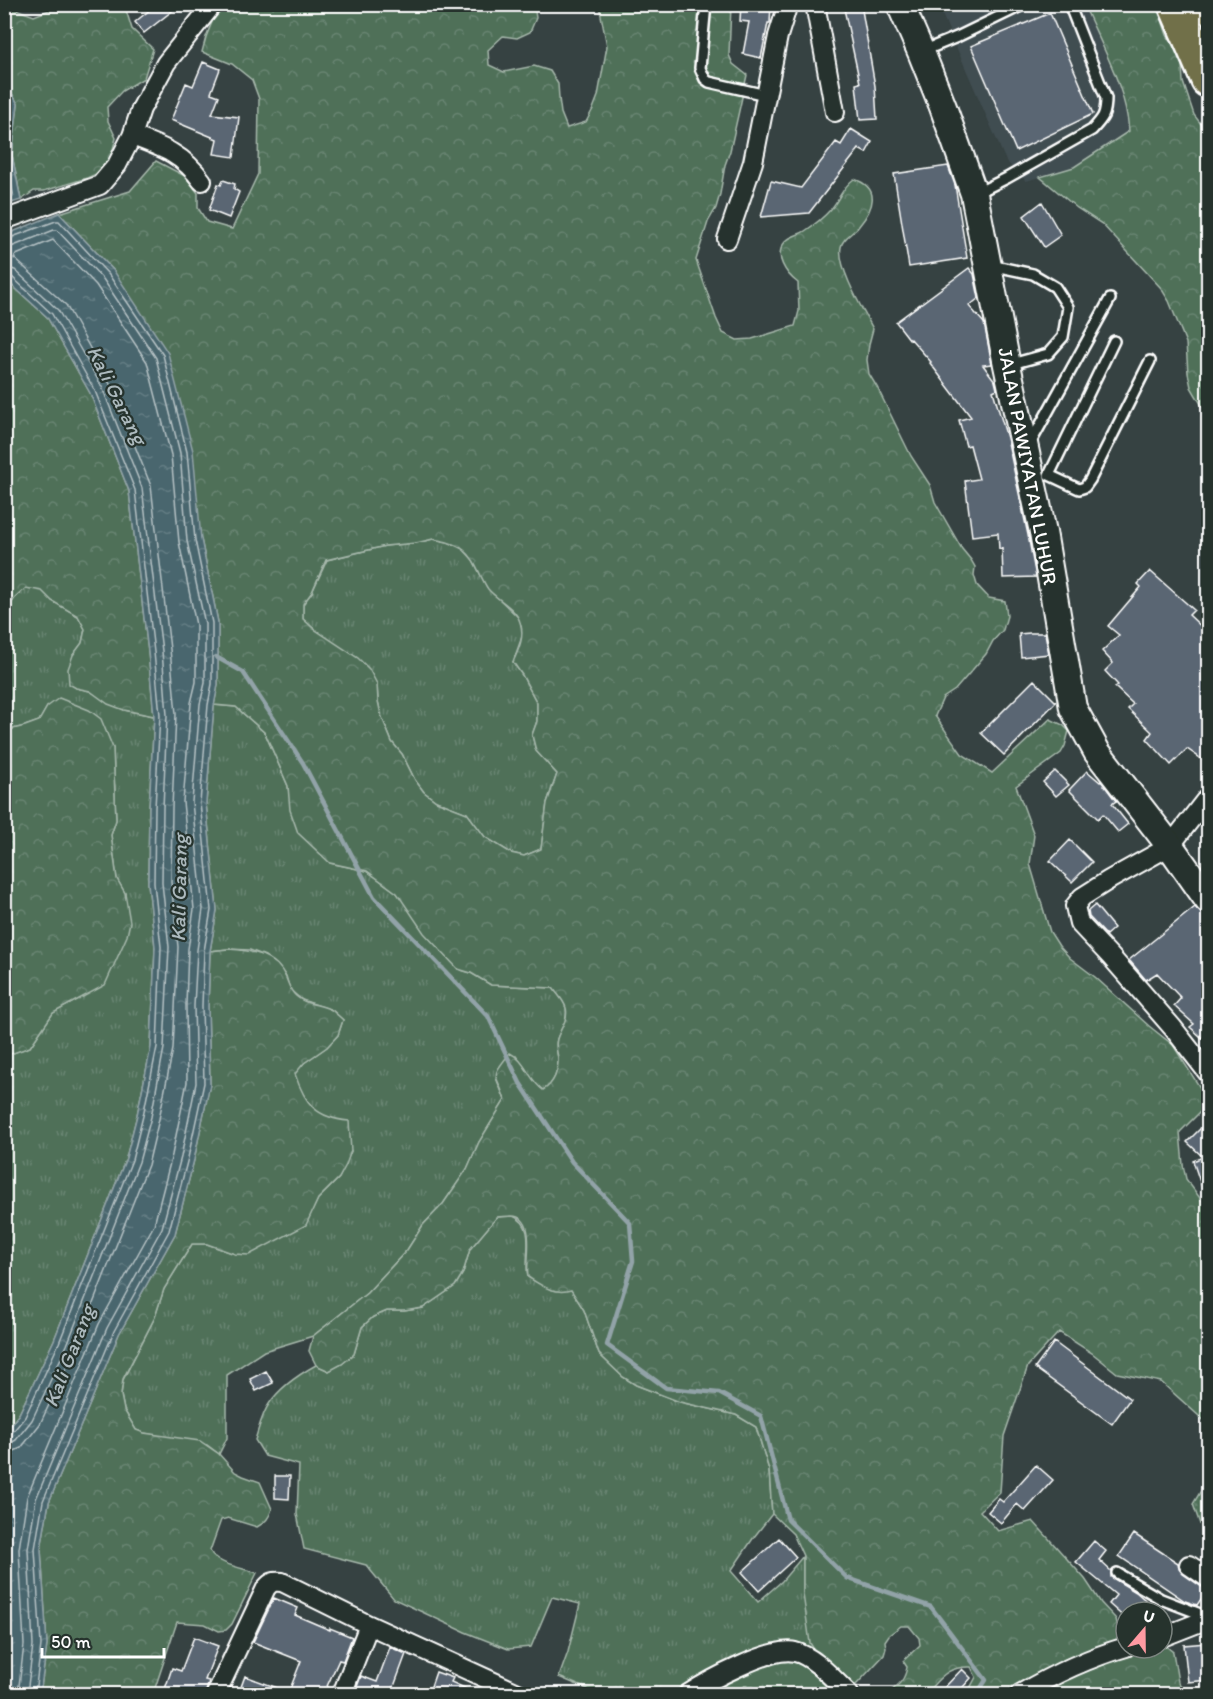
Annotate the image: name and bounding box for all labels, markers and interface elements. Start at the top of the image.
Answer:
water label: Kali Garang [82,341,154,450]
street label: JALAN PAWIYATAN LUHUR [993,345,1063,587]
water label: Kali Garang [165,832,192,942]
water label: Kali Garang [38,1299,100,1410]
north arrow [1114,1600,1174,1660]
text: U [1141,1606,1157,1627]
scale bar [42,1621,164,1659]
text: 50 m [51,1631,91,1653]

